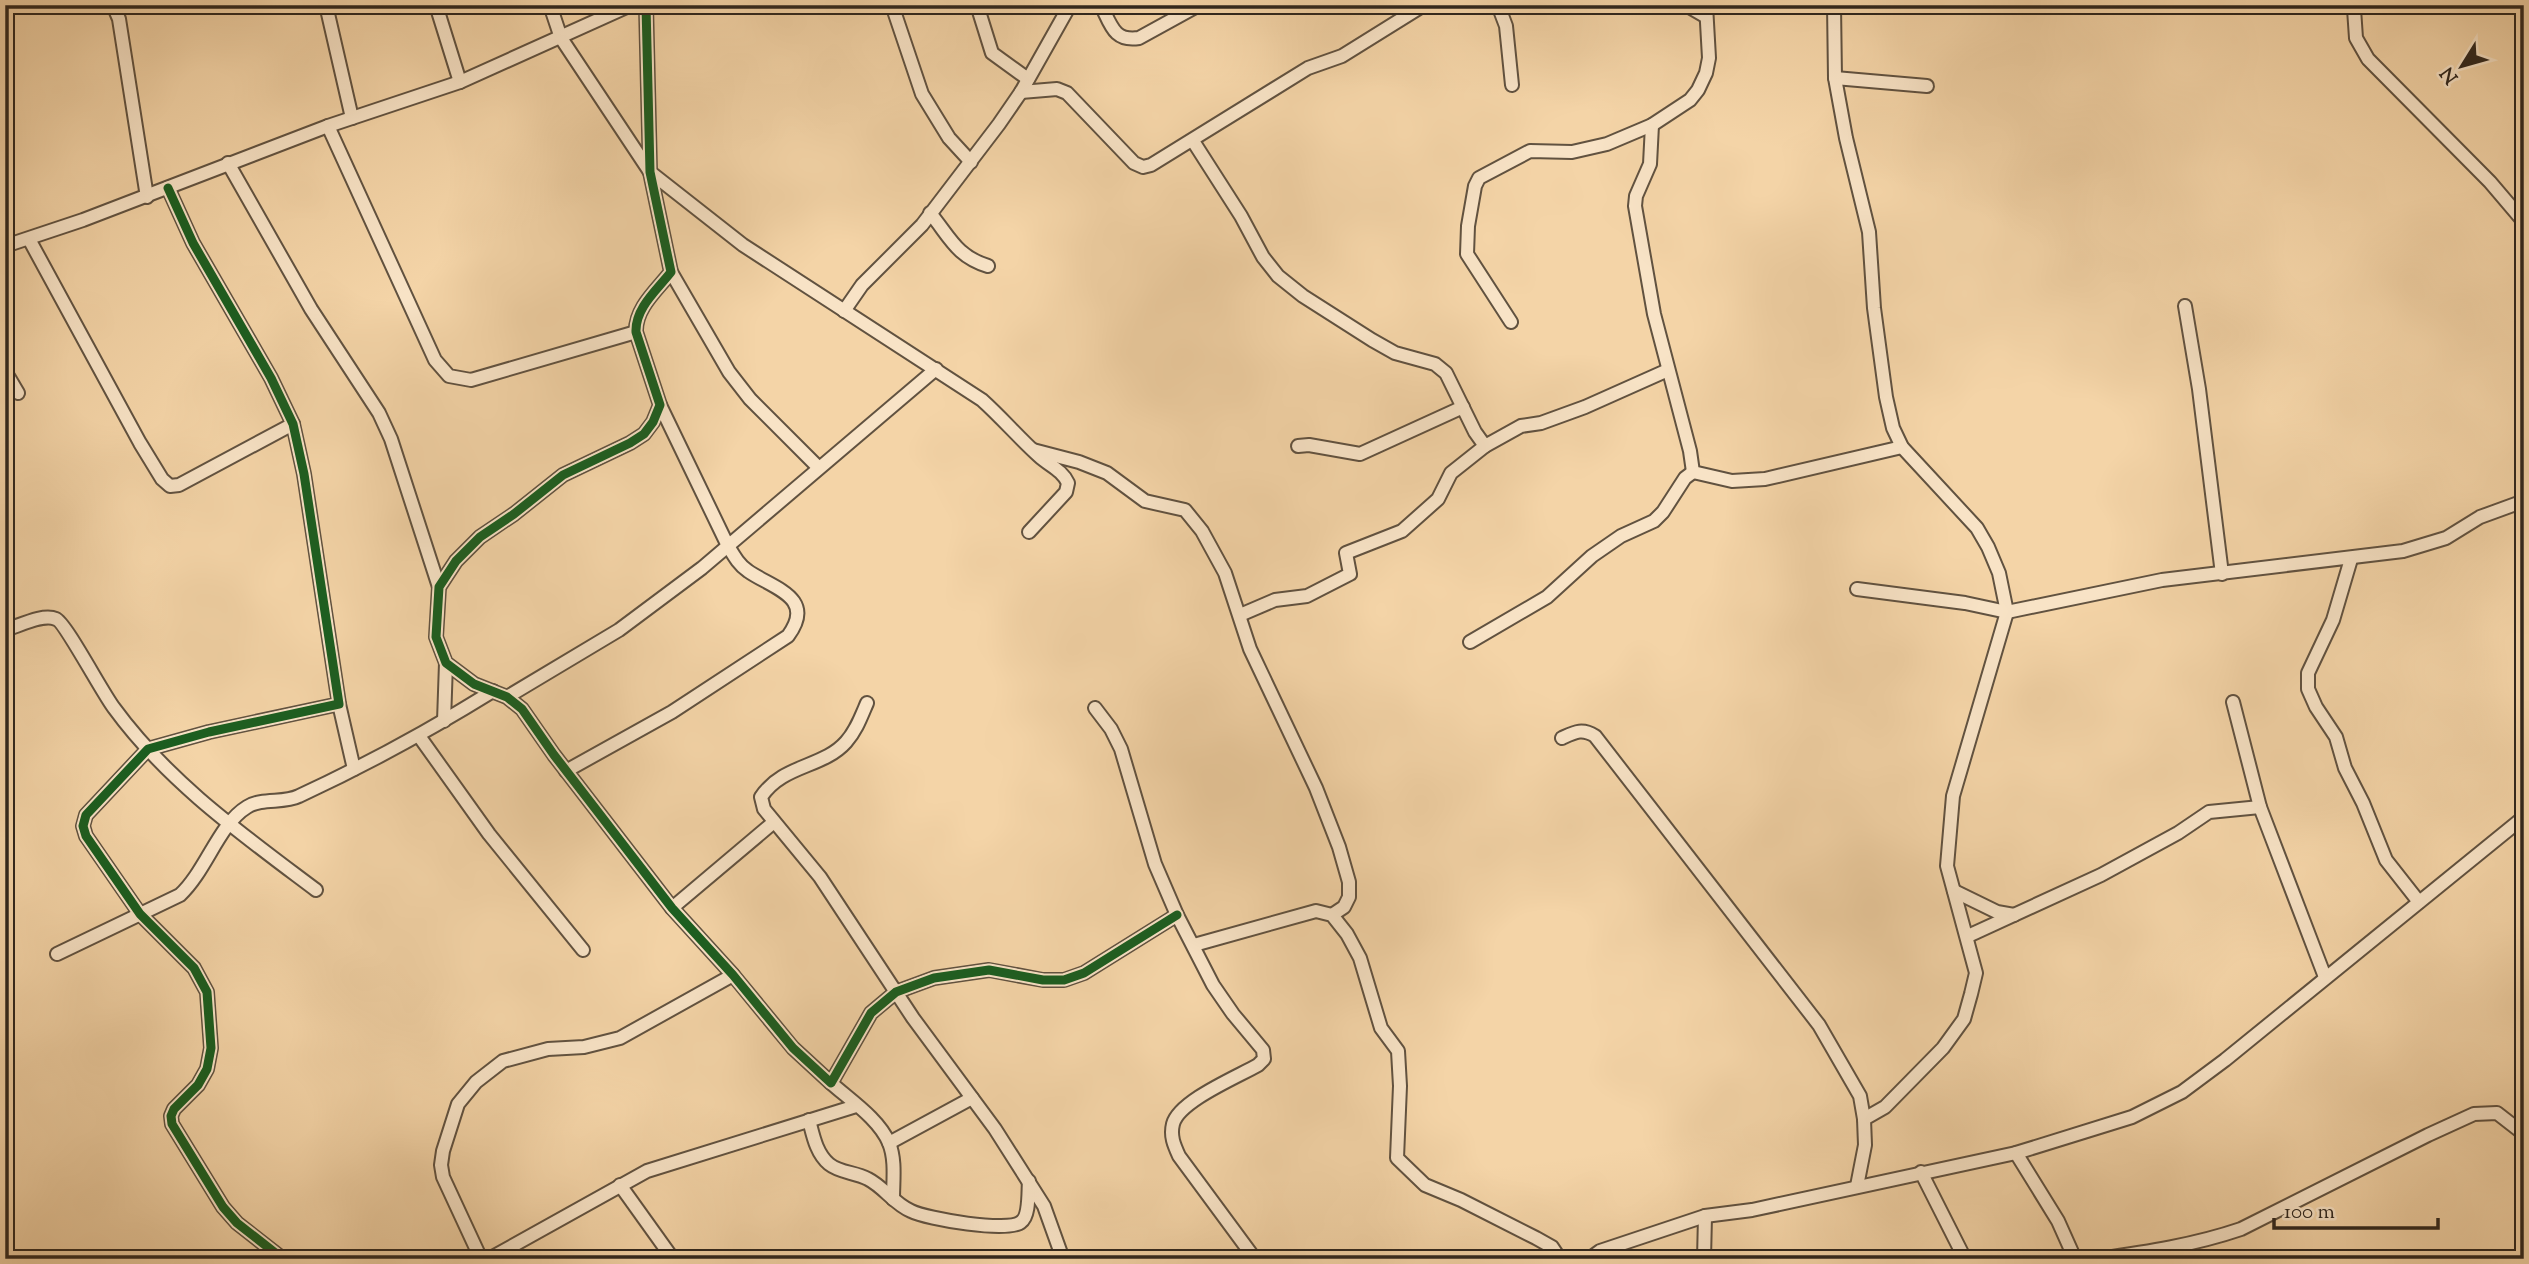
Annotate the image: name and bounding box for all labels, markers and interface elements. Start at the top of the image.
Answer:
north arrow [2428,32,2498,102]
text: N [2435,61,2466,89]
scale bar [2274,1187,2438,1231]
text: 100 m [2284,1198,2335,1228]

